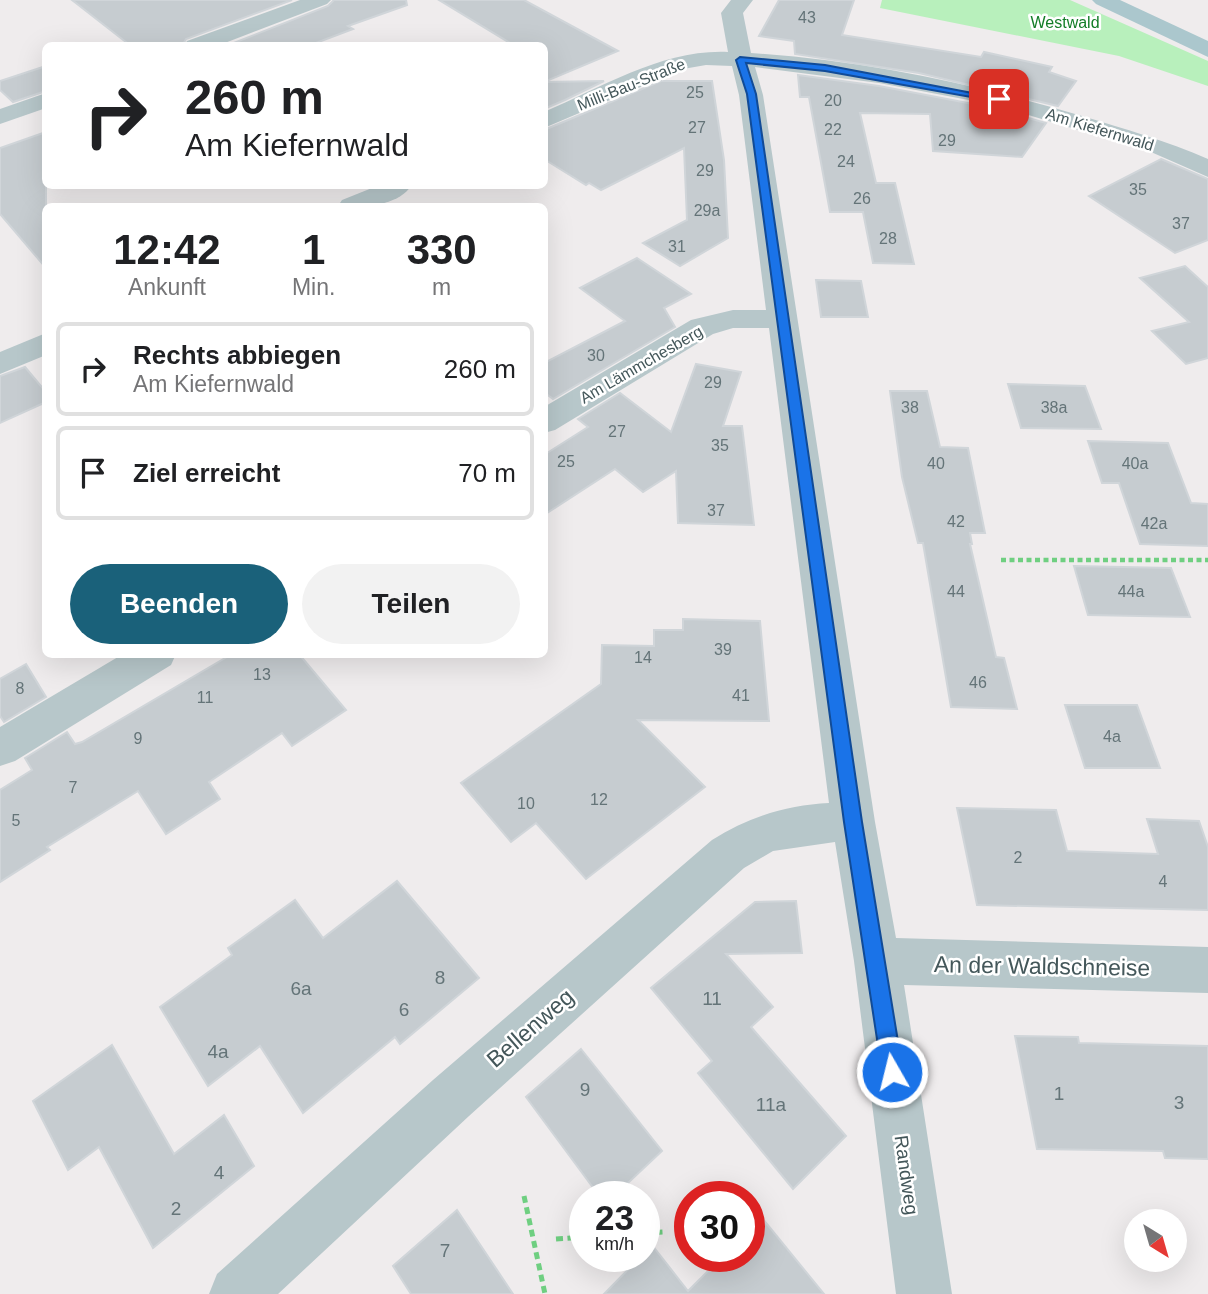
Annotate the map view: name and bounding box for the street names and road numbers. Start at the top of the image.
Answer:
street label: Milli-Bau-Straße [575,55,688,114]
street label: Am Kiefernwald [1044,105,1156,154]
street label: Am Lämmchesberg [577,322,706,406]
street label: An der Waldschneise [934,951,1150,981]
street label: Bellenweg [481,983,579,1073]
street label: Randweg [891,1134,922,1216]

